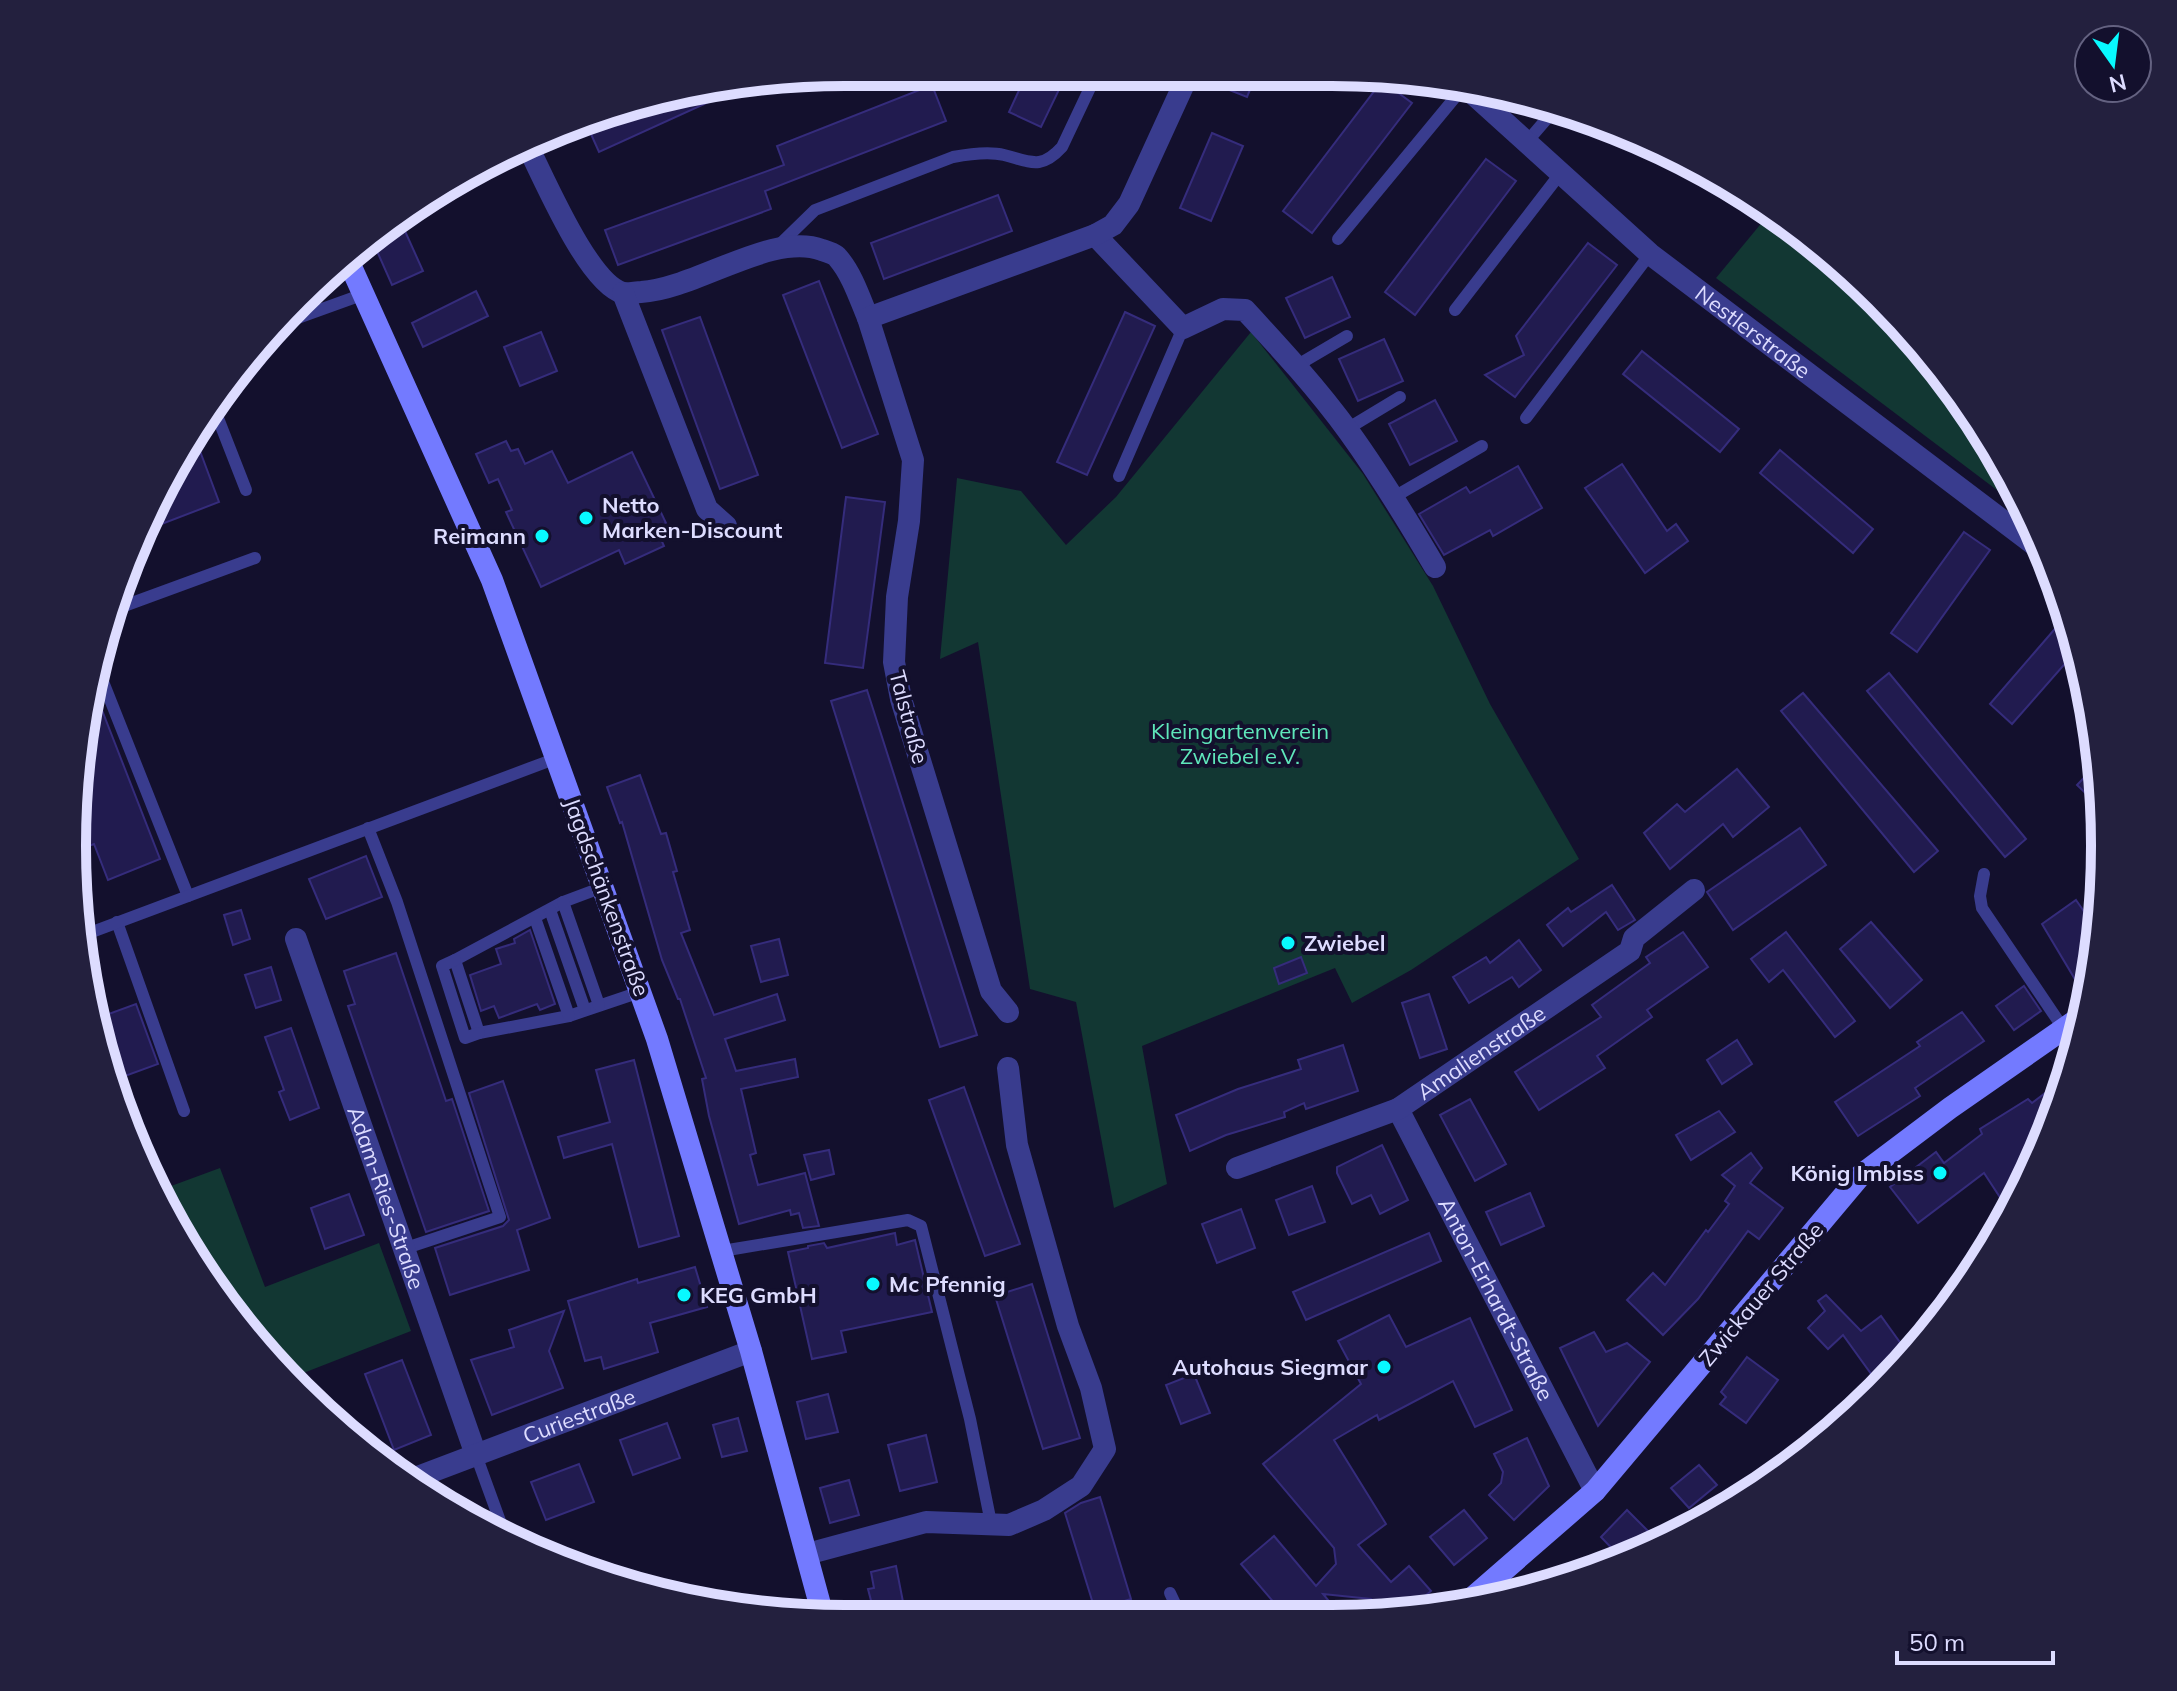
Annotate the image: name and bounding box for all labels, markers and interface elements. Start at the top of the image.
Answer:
north arrow [2073,24,2153,104]
text: N [2106,68,2129,99]
street label: Nestlerstraße [1690,279,1816,385]
place label: Netto Marken-Discount [602,491,782,544]
marker: Netto Marken-Discount [577,509,595,527]
place label: Reimann [433,522,526,550]
marker: Reimann [533,527,551,545]
street label: Talstraße [883,667,935,767]
park label: Kleingartenverein Zwiebel e.V. [1151,717,1329,770]
street label: Jagdschänkenstraße [558,794,656,1000]
place label: Zwiebel [1304,929,1385,957]
marker: Zwiebel [1279,934,1297,952]
street label: Amalienstraße [1411,999,1551,1106]
street label: Adam-Ries-Straße [341,1102,431,1293]
place label: König Imbiss [1790,1159,1924,1187]
marker: König Imbiss [1931,1164,1949,1182]
street label: Anton-Erhardt-Straße [1432,1193,1560,1405]
street label: Zwickauer Straße [1693,1216,1829,1372]
place label: Mc Pfennig [889,1270,1006,1298]
marker: Mc Pfennig [864,1275,882,1293]
place label: KEG GmbH [700,1281,817,1309]
marker: KEG GmbH [675,1286,693,1304]
place label: Autohaus Siegmar [1172,1353,1368,1381]
marker: Autohaus Siegmar [1375,1358,1393,1376]
street label: Curiestraße [519,1382,639,1450]
scale bar [1897,1615,2053,1665]
text: 50 m [1909,1627,1965,1657]

